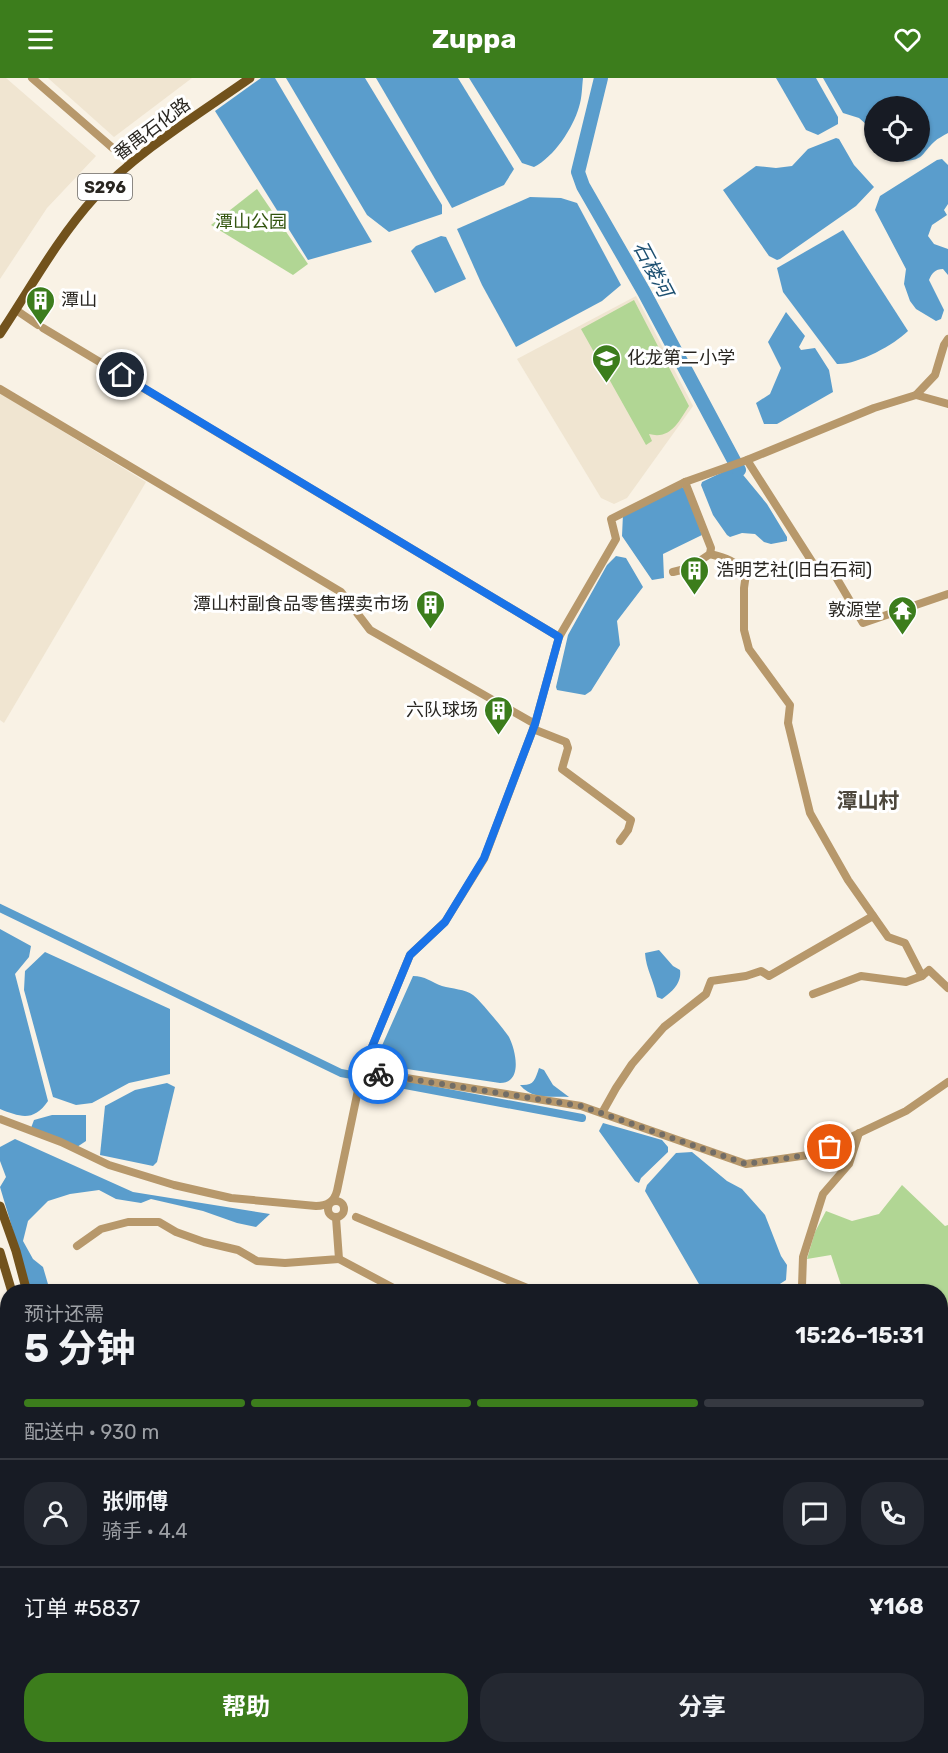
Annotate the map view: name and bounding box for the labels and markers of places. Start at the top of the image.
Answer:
building icon: 潭山 [24,284,56,326]
place label: 潭山 [61,289,97,311]
school or university icon: 化龙第二小学 [590,342,622,384]
place label: 化龙第二小学 [627,347,735,369]
pin [96,349,147,400]
building icon: 浩明艺社(旧白石祠) [679,554,711,596]
place label: 浩明艺社(旧白石祠) [716,559,872,581]
building icon: 潭山村副食品零售摆卖市场 [414,588,446,630]
place label: 潭山村副食品零售摆卖市场 [193,593,409,615]
temple icon: 敦源堂 [887,594,919,636]
place label: 敦源堂 [828,599,882,621]
building icon: 六队球场 [483,694,515,736]
place label: 六队球场 [406,699,478,721]
pin [804,1121,855,1172]

